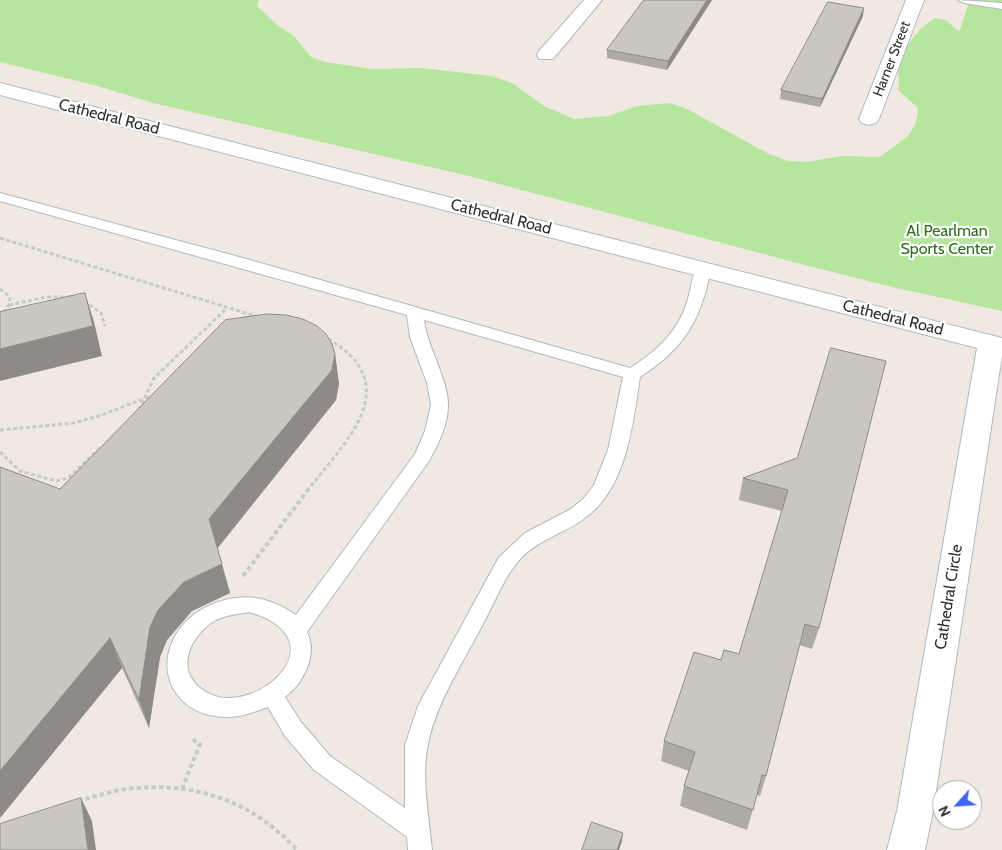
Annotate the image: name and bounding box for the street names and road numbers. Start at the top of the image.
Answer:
street label: Harner Street [870,19,914,99]
street label: Cathedral Road [57,95,161,139]
street label: Cathedral Road [449,195,553,239]
street label: Cathedral Road [841,296,945,340]
street label: Cathedral Circle [931,543,967,651]

